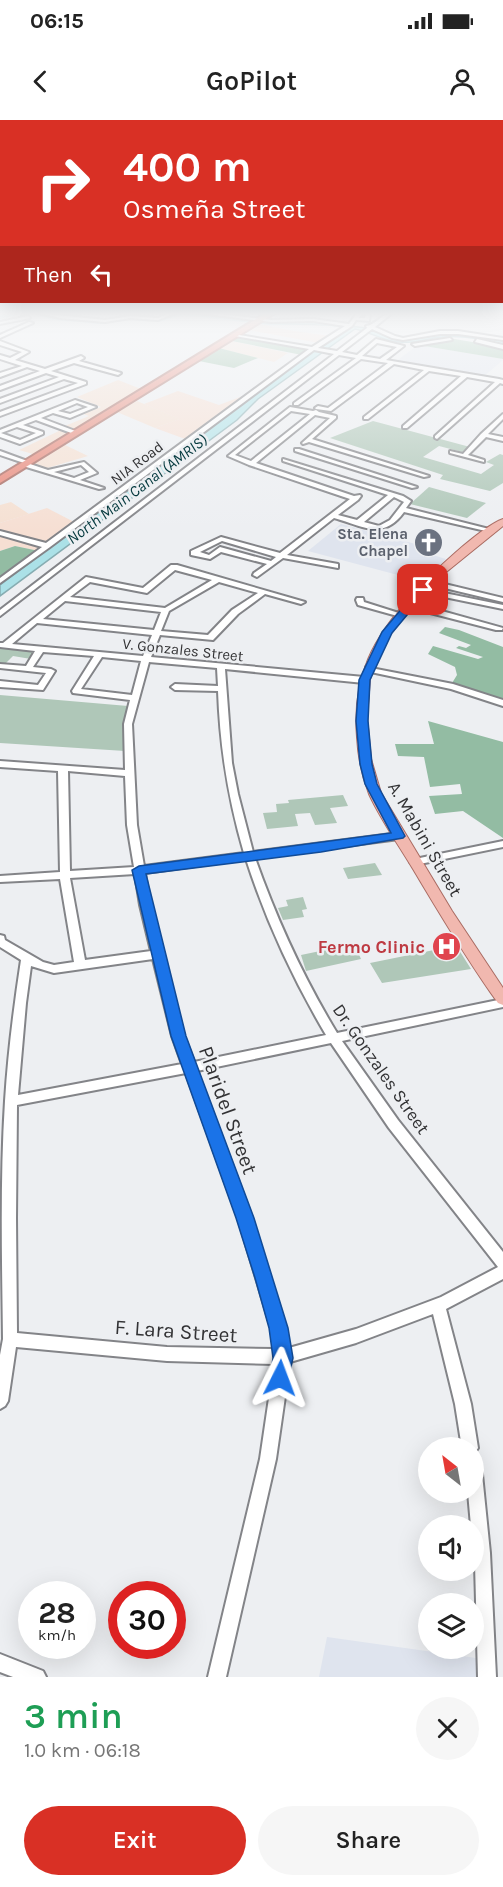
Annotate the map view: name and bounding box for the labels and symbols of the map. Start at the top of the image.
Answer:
water label: North Main Canal (AMRIS) [63,430,211,548]
street label: NIA Road [107,437,167,489]
place label: Sta. Elena Chapel [337,525,408,560]
church icon: Sta. Elena Chapel [413,527,445,559]
pin [397,564,448,615]
street label: V. Gonzales Street [122,635,245,665]
street label: A. Mabini Street [383,778,467,901]
hospital icon: Fermo Clinic [430,931,462,963]
place label: Fermo Clinic [318,936,425,958]
street label: Dr. Gonzales Street [328,1000,434,1139]
street label: Plaridel Street [194,1043,262,1177]
street label: F. Lara Street [114,1315,238,1347]
position arrow [248,1346,312,1410]
north arrow [418,1437,484,1503]
speed limit sign: 30 [108,1581,186,1659]

